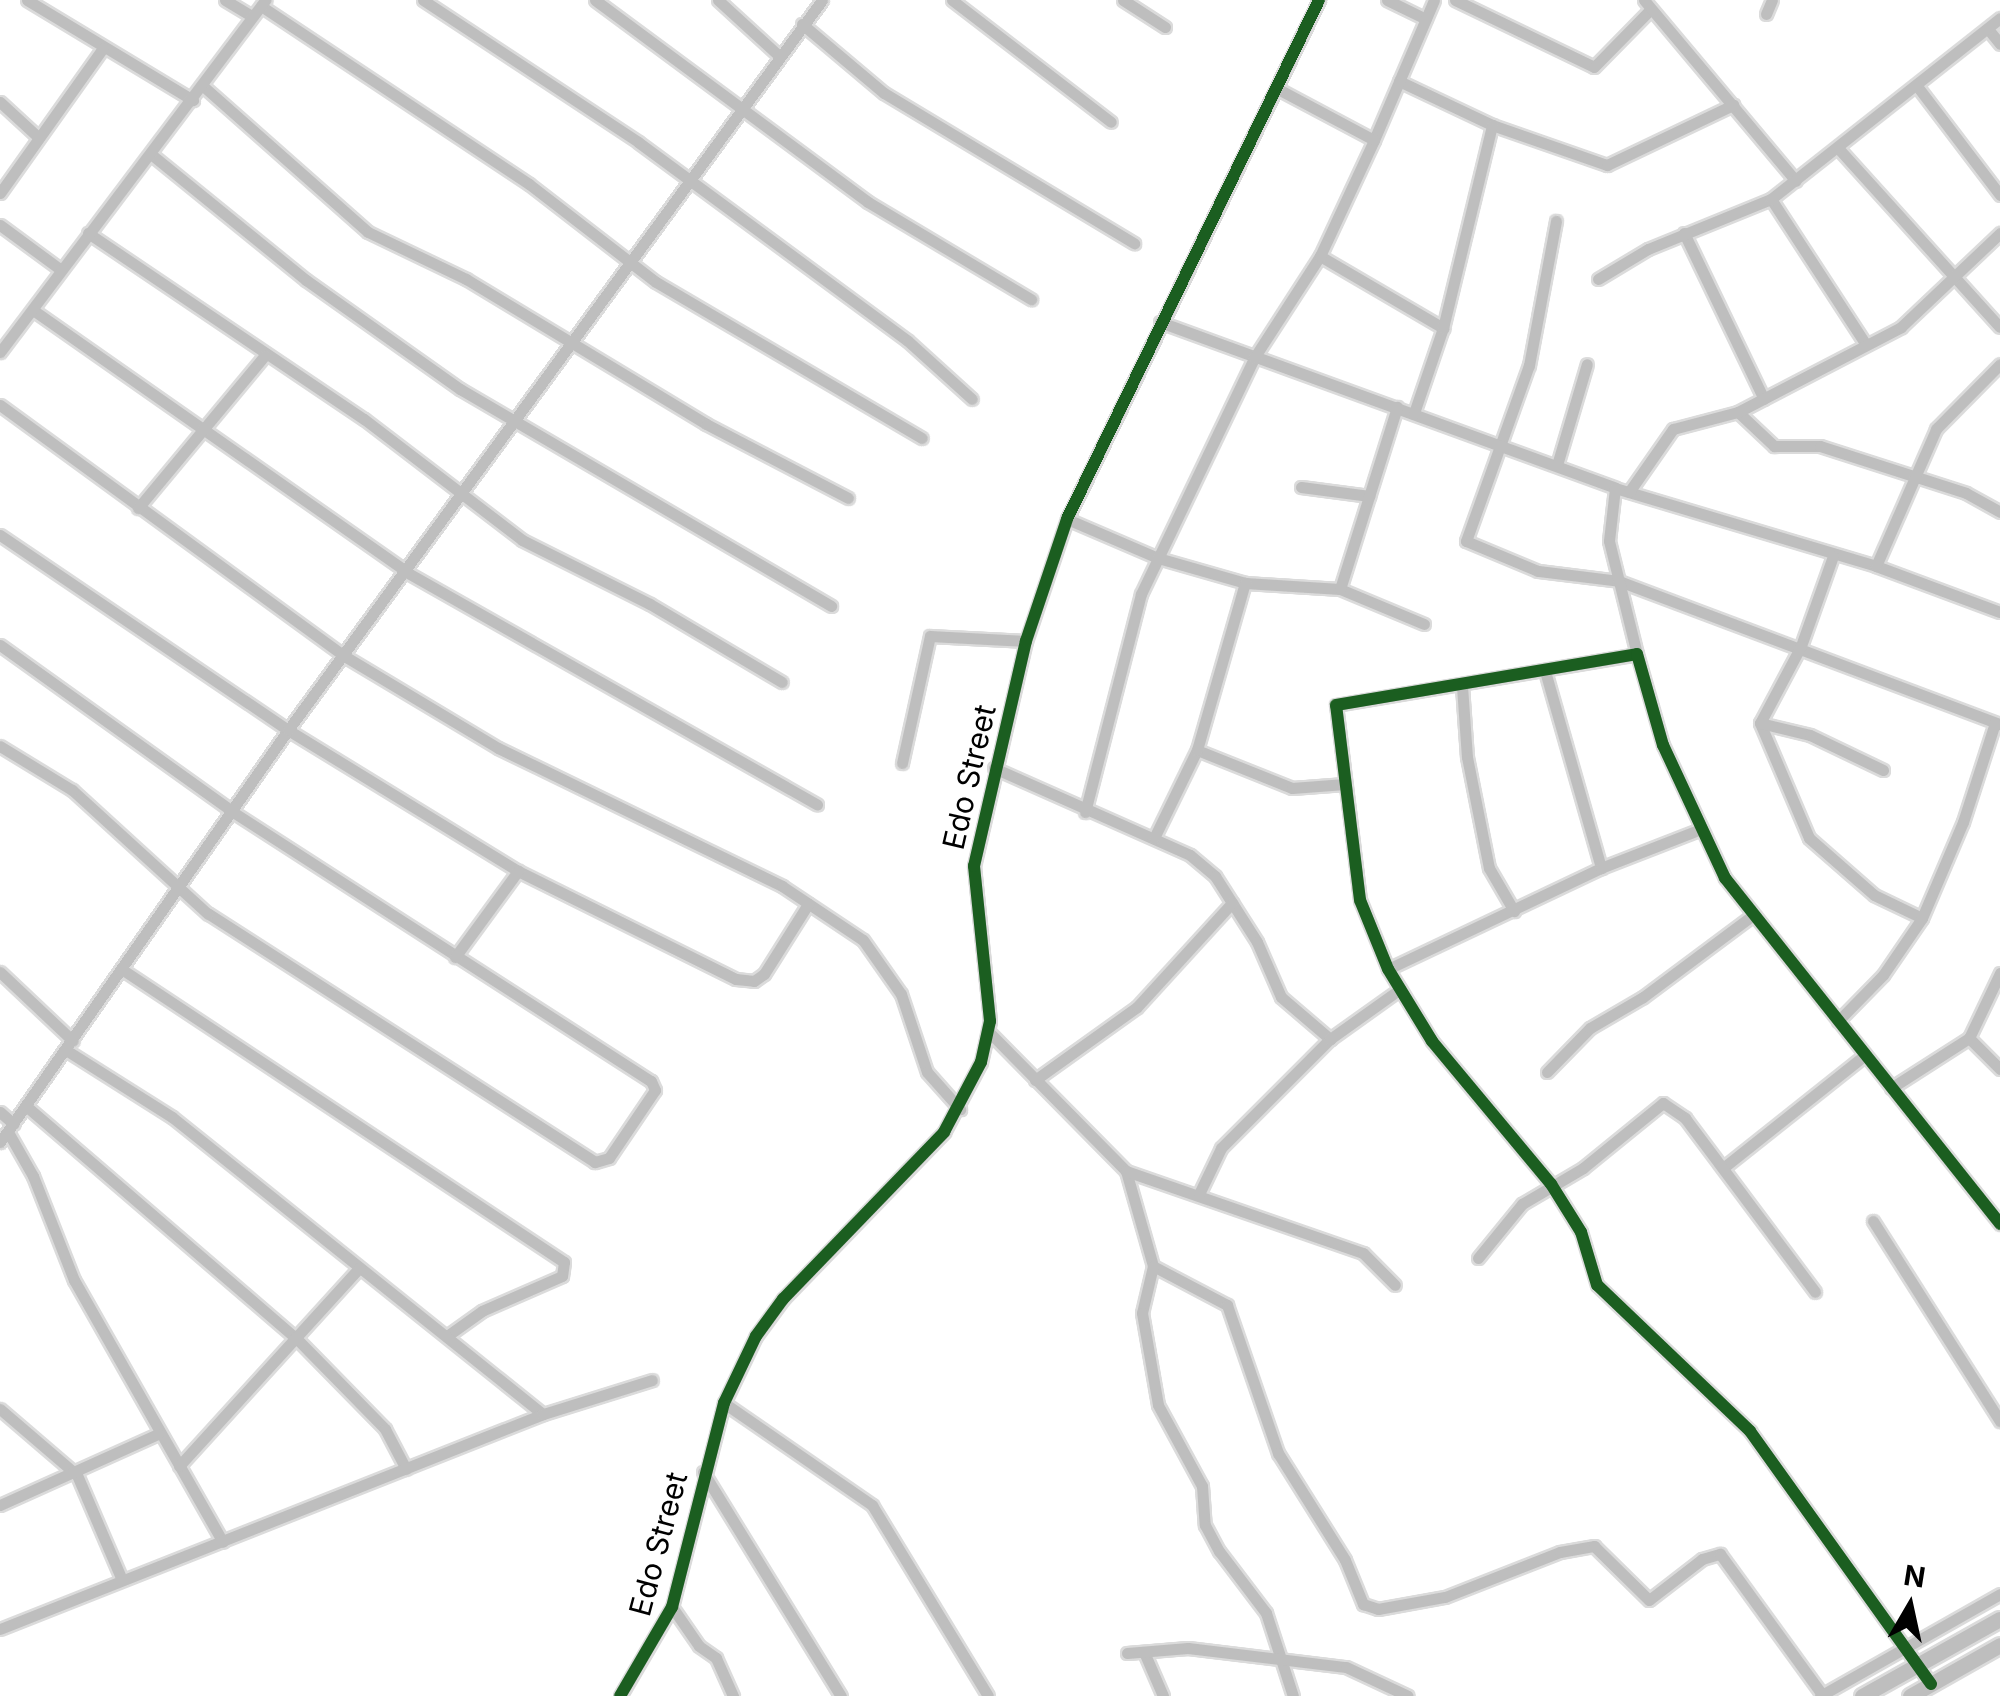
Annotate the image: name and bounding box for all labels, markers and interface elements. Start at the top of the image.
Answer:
street label: Edo Street [935,701,1003,853]
street label: Edo Street [622,1468,694,1620]
north arrow [1860,1556,1960,1656]
text: N [1901,1558,1928,1595]

